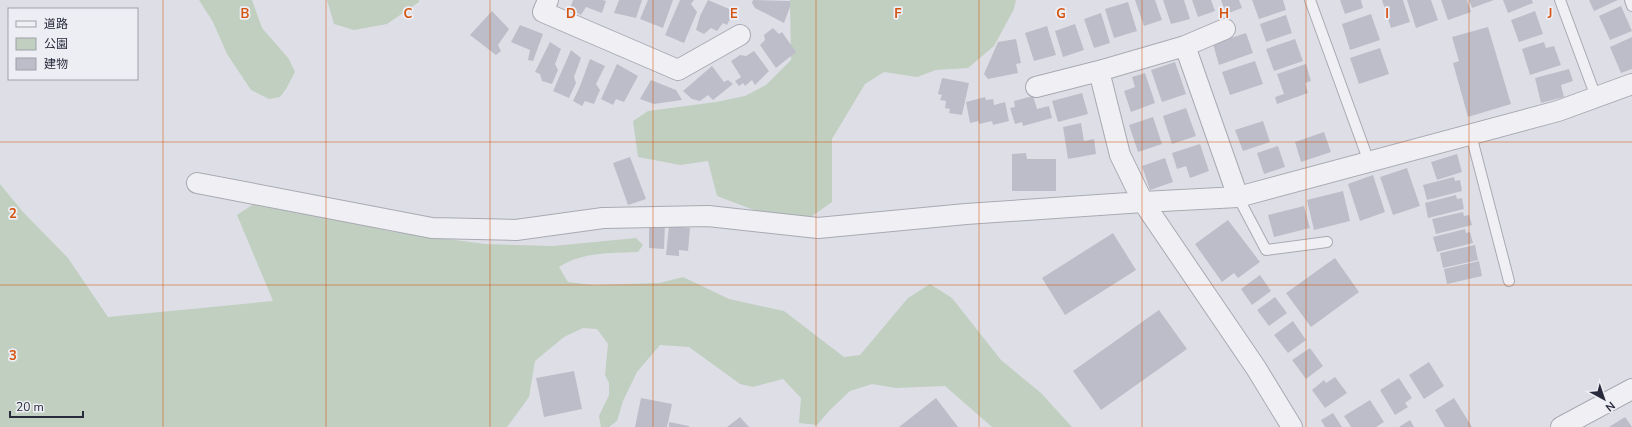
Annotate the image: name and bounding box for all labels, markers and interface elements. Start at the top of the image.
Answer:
text: B [241,5,250,23]
text: C [404,5,413,23]
text: D [566,5,576,23]
text: E [730,5,738,23]
text: F [894,5,902,23]
text: G [1056,5,1066,23]
text: H [1219,5,1229,23]
text: I [1385,5,1389,23]
text: J [1547,5,1552,23]
legend [8,8,138,80]
text: 道路 [44,16,68,32]
text: 公園 [44,36,68,52]
text: 建物 [44,56,68,72]
text: 2 [9,205,17,223]
text: 3 [9,347,17,365]
north arrow [1584,379,1624,419]
scale bar [10,393,83,419]
text: N [1602,398,1618,415]
text: 20 m [16,399,44,415]

